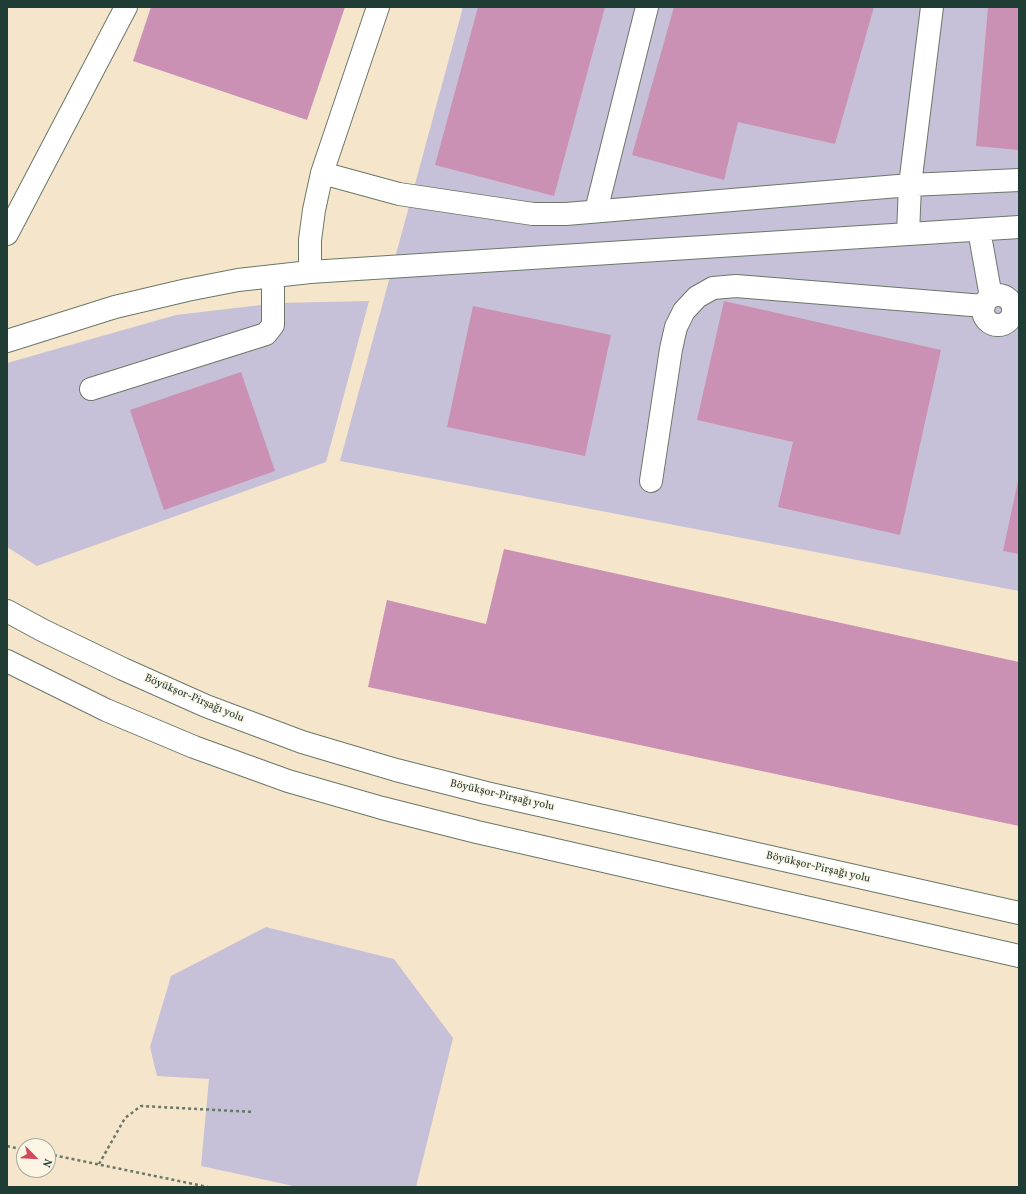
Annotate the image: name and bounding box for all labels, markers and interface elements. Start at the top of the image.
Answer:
street label: Böyükşor-Pirşağı yolu [142,672,246,726]
street label: Böyükşor-Pirşağı yolu [448,778,556,814]
street label: Böyükşor-Pirşağı yolu [764,850,872,886]
north arrow [16,1138,56,1178]
text: N [38,1156,55,1169]

